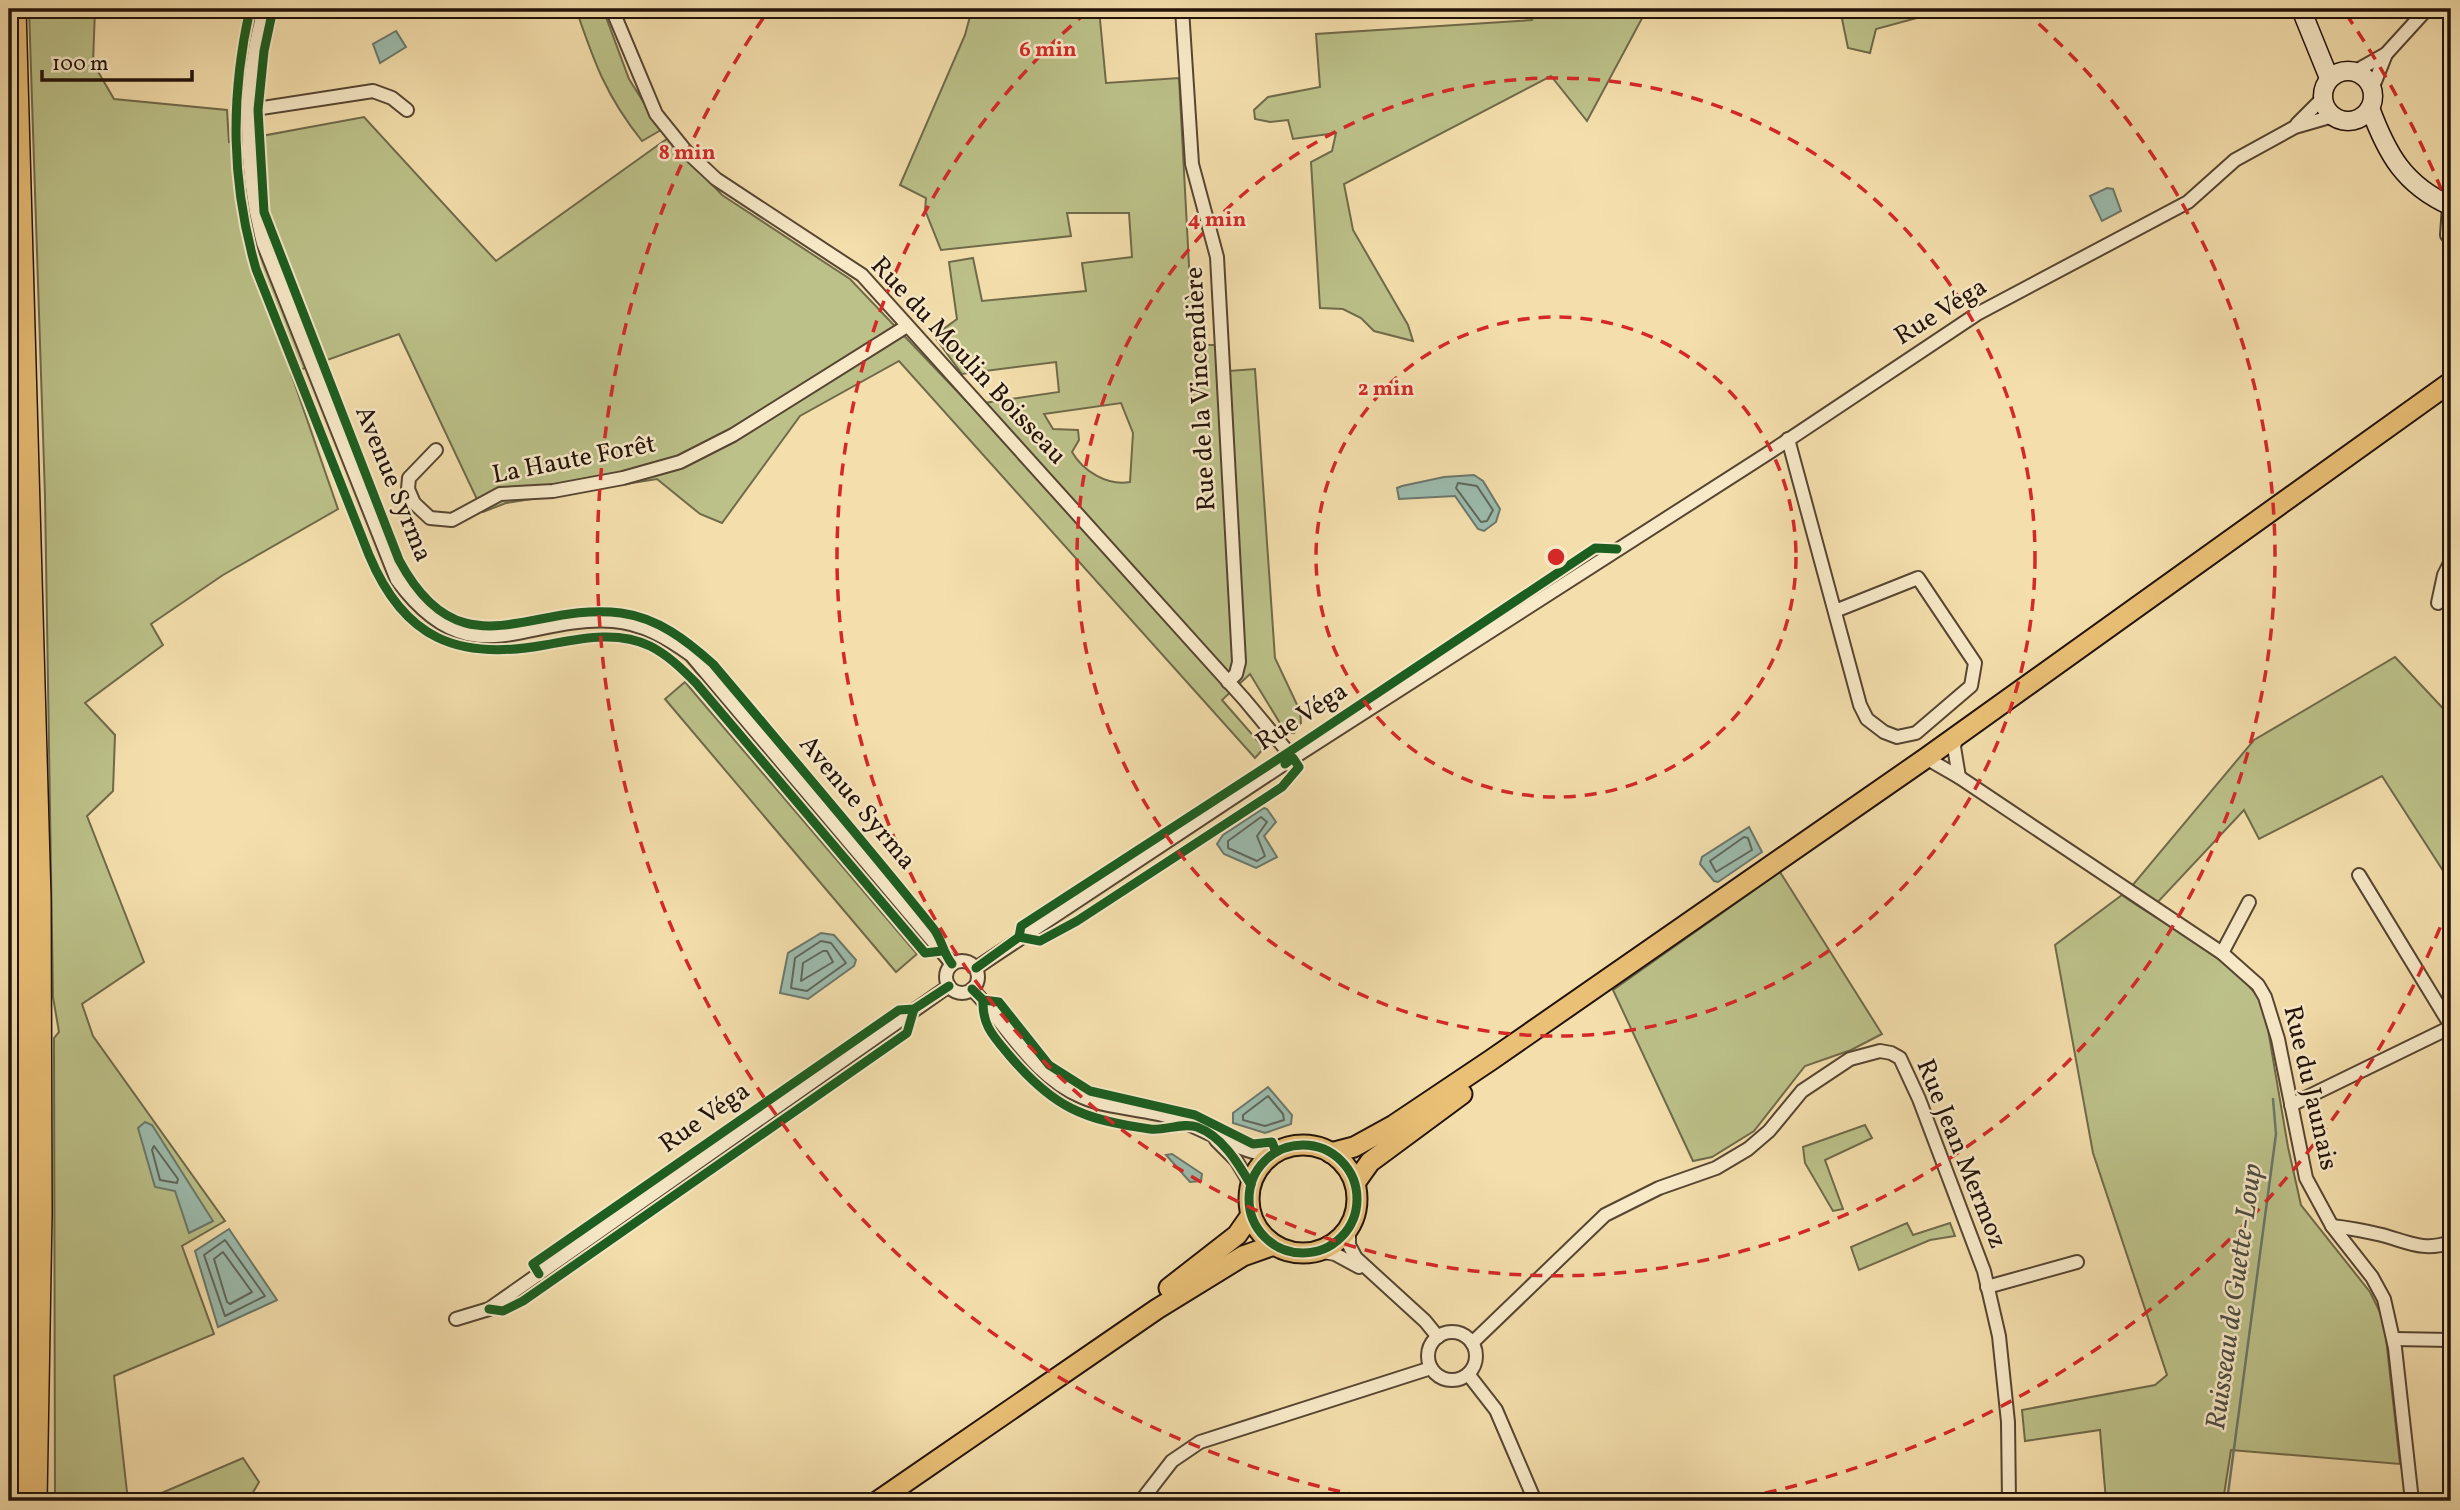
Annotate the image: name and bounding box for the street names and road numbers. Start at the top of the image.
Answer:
street label: Rue du Moulin Boisseau [862,249,1074,473]
street label: Rue de la Vincendière [1177,266,1225,512]
street label: Rue Véga [1888,269,1994,355]
street label: Avenue Syrma [345,401,441,567]
street label: La Haute Forêt [489,427,659,493]
street label: Rue Véga [1249,674,1355,760]
street label: Avenue Syrma [790,728,924,878]
street label: Rue du Jaunais [2274,1002,2346,1174]
street label: Rue Jean Mermoz [1907,1054,2015,1254]
street label: Rue Véga [652,1074,758,1162]

